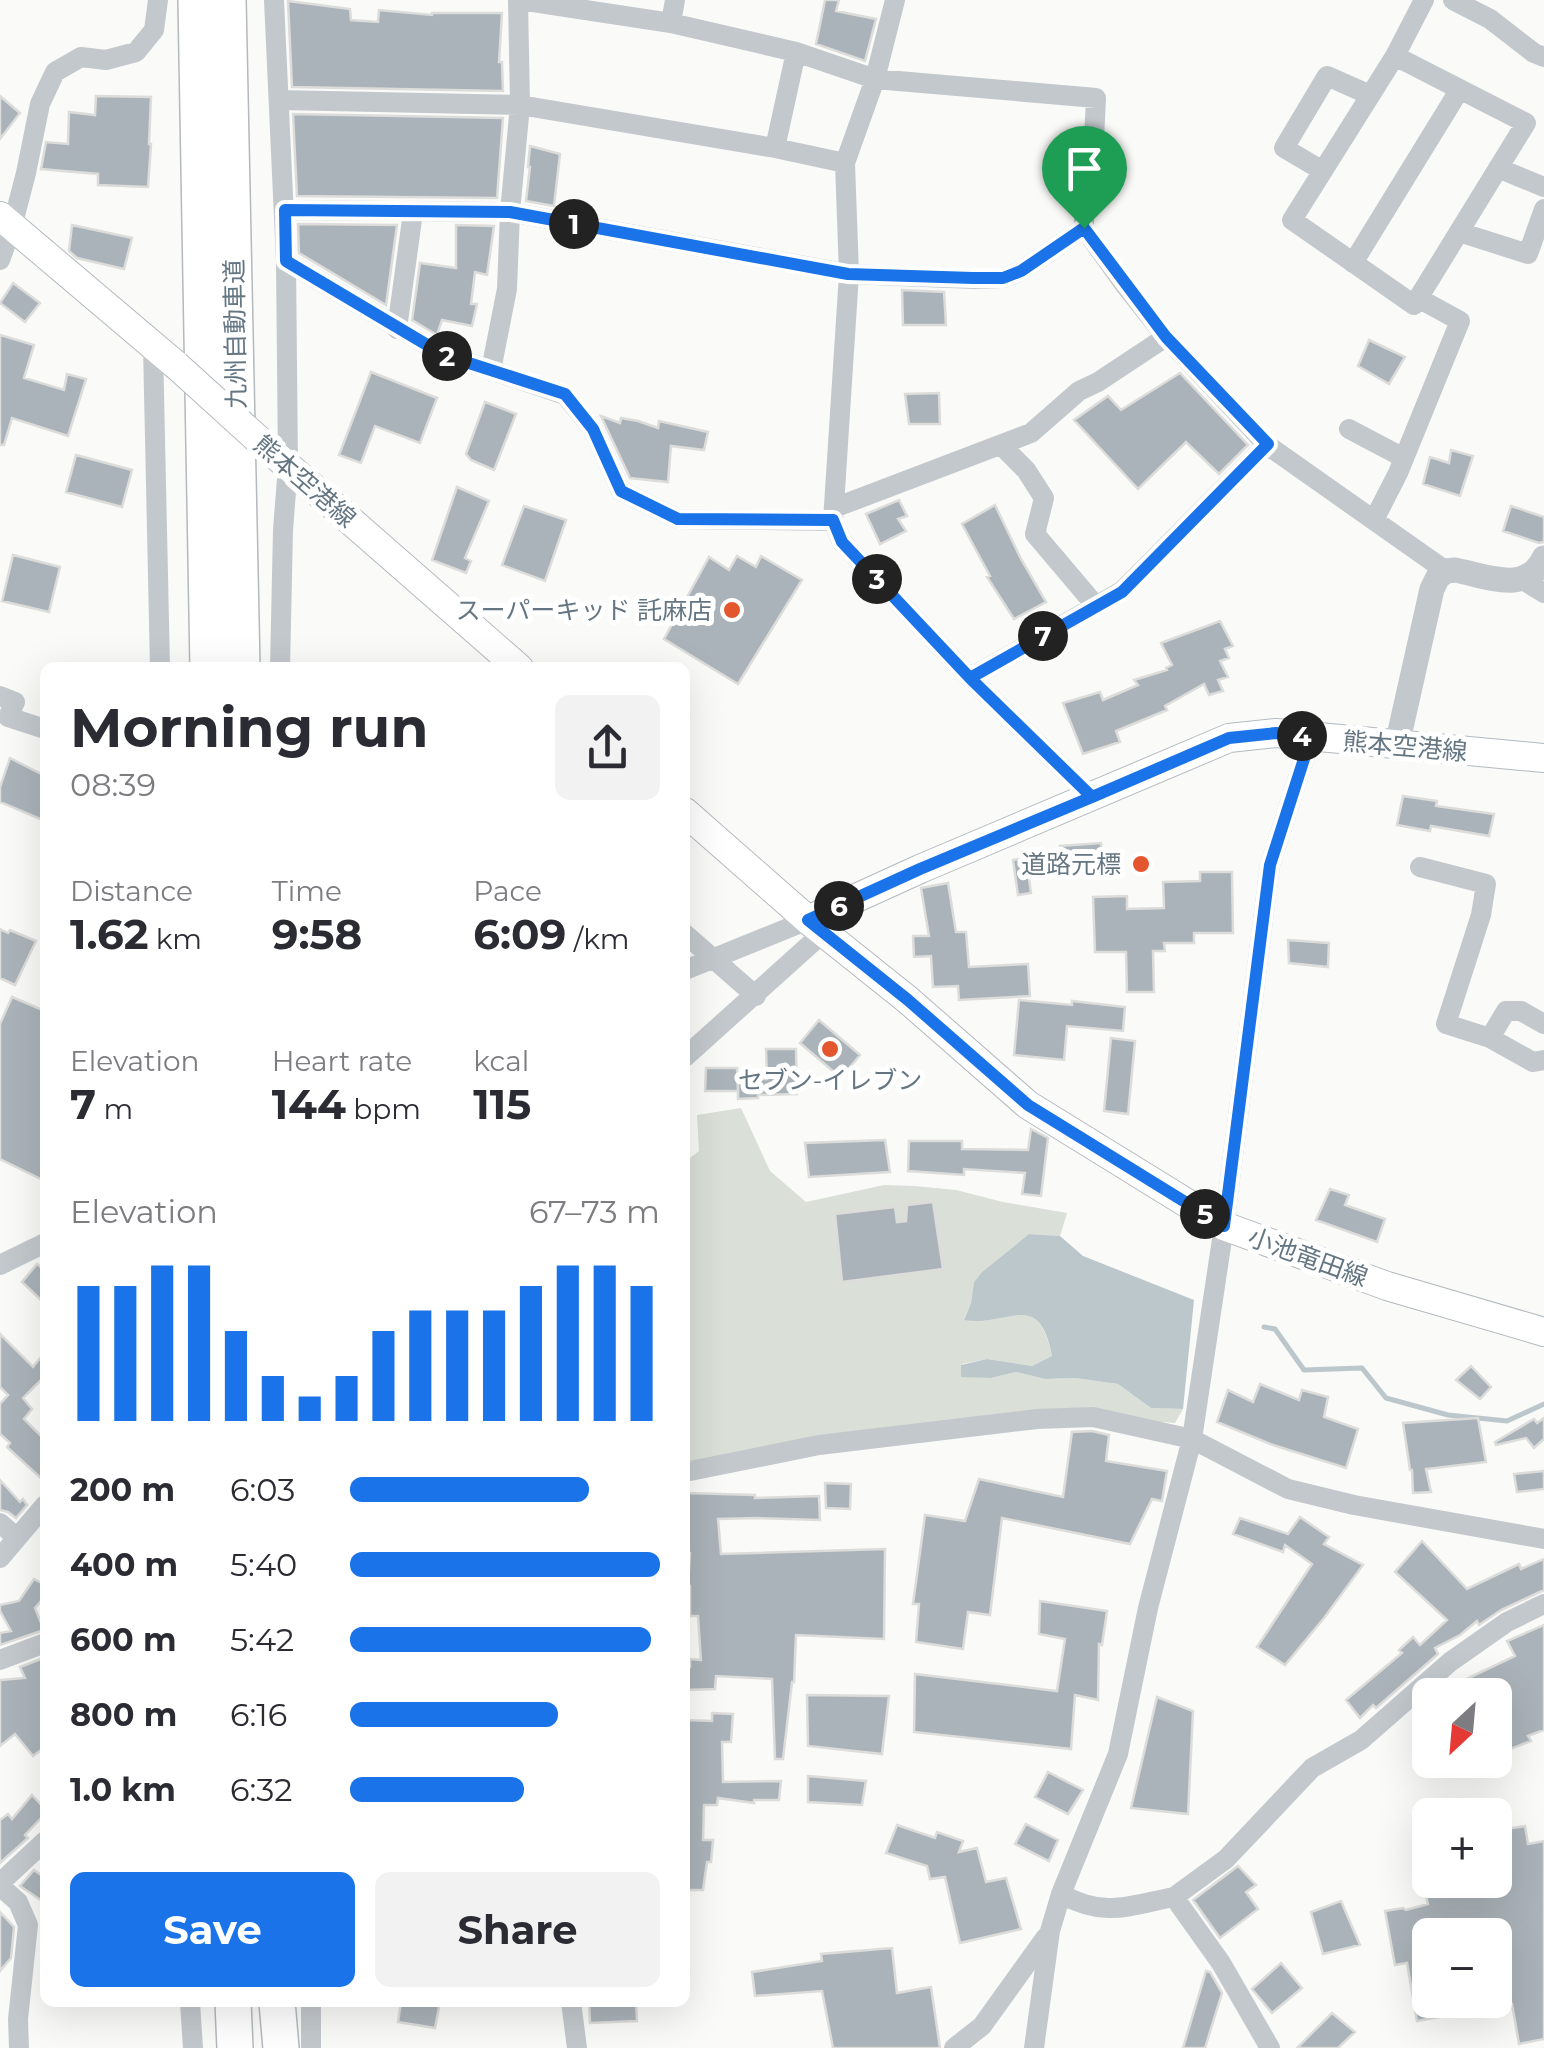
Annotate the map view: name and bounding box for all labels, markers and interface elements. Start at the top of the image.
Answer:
pin [1042,126,1127,229]
icon: arrive [1057,141,1112,196]
pin: 1 [549,199,599,249]
text: 1 [569,207,579,241]
street label: 九州自動車道 [219,259,251,409]
pin: 2 [422,331,472,381]
text: 2 [439,339,455,373]
street label: 熊本空港線 [248,429,362,533]
pin: 3 [852,554,902,604]
text: 3 [869,562,885,596]
place label: スーパーキッド 託麻店 [456,595,712,625]
marker: スーパーキッド 託麻店 [721,599,743,621]
pin: 7 [1018,611,1068,661]
text: 7 [1034,619,1052,653]
text: Morning run [70,694,428,761]
button: share [555,695,660,800]
pin: 4 [1277,711,1327,761]
text: 4 [1292,719,1312,753]
street label: 熊本空港線 [1341,726,1469,766]
text: 08:39 [70,765,156,804]
place label: 道路元標 [1021,849,1121,879]
marker: 道路元標 [1130,853,1152,875]
text: Distance [70,874,193,908]
text: Time [272,874,342,908]
text: Pace [473,874,542,908]
pin: 6 [814,881,864,931]
text: 6 [830,889,848,923]
text: 1.62 [70,908,148,960]
text: 9:58 [272,908,362,960]
text: 6:09 [473,908,566,960]
text: km [148,922,202,956]
text: /km [566,922,629,956]
marker: セブン-イレブン [819,1038,841,1060]
text: Elevation [70,1044,199,1078]
text: Heart rate [272,1044,412,1078]
text: kcal [473,1044,529,1078]
place label: セブン-イレブン [738,1065,922,1095]
text: 7 [70,1078,96,1130]
text: 144 [272,1078,346,1130]
text: 115 [473,1078,531,1130]
text: m [96,1092,133,1126]
text: bpm [346,1092,421,1126]
pin: 5 [1180,1189,1230,1239]
text: Elevation [70,1192,218,1231]
text: 67–73 m [529,1192,660,1231]
text: 5 [1197,1197,1213,1231]
street label: 小池竜田線 [1244,1222,1372,1292]
text: 200 m [70,1470,175,1509]
text: 6:03 [230,1470,295,1509]
text: 400 m [70,1545,178,1584]
text: 5:40 [230,1545,297,1584]
text: 600 m [70,1620,176,1659]
text: 5:42 [230,1620,294,1659]
north arrow [1412,1678,1512,1778]
map controls [1412,1678,1512,2018]
text: 800 m [70,1695,177,1734]
text: 6:16 [230,1695,287,1734]
text: 1.0 km [70,1770,176,1809]
text: 6:32 [230,1770,292,1809]
button: + [1412,1798,1512,1898]
button: Save [70,1872,355,1987]
button: Share [375,1872,660,1987]
button: − [1412,1918,1512,2018]

